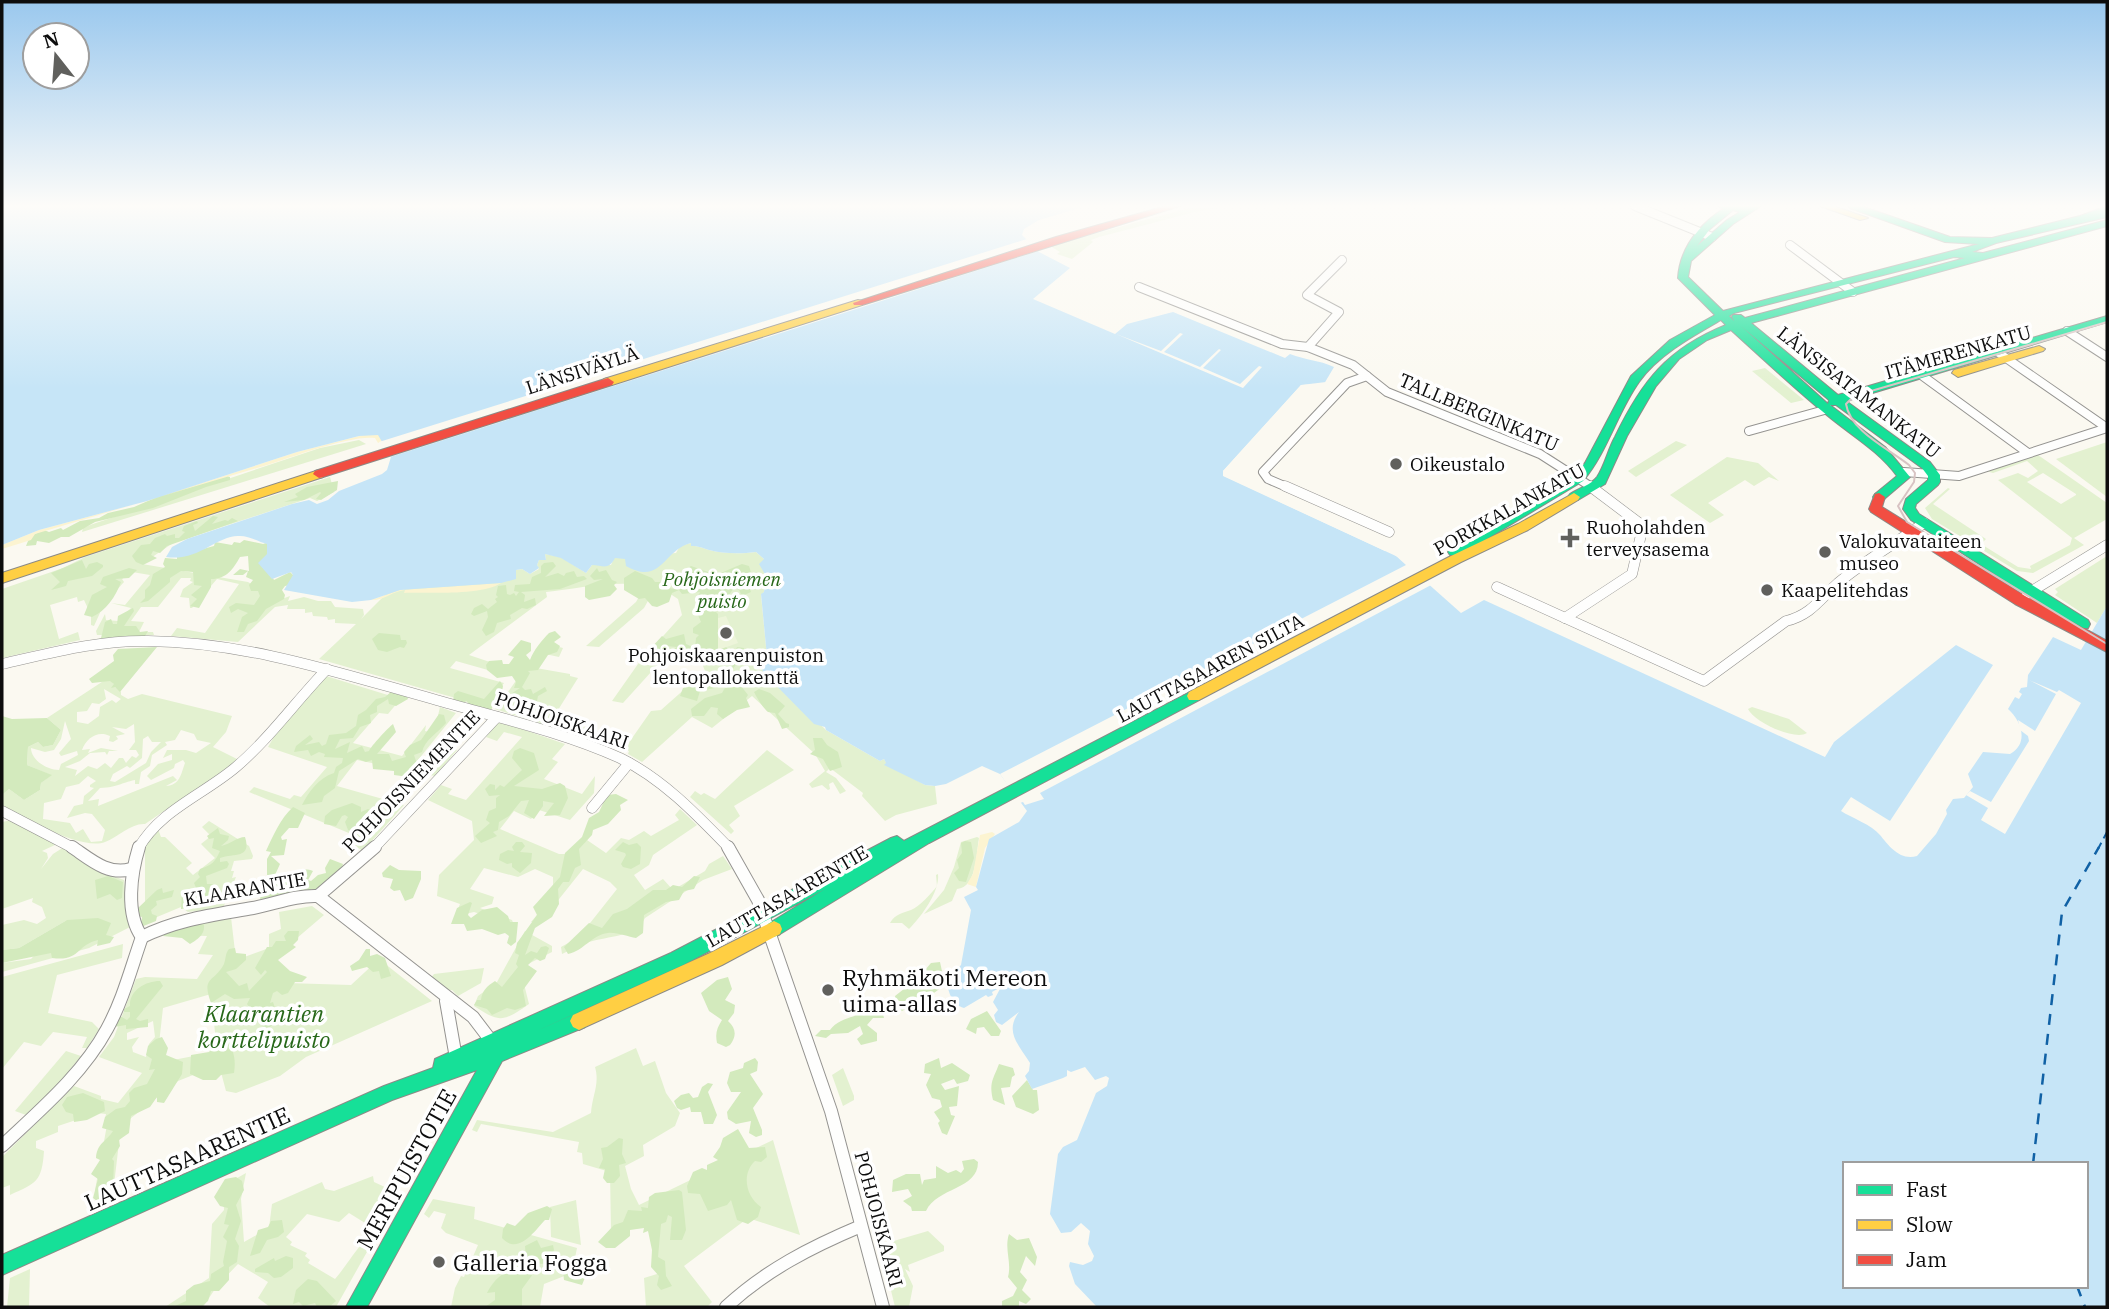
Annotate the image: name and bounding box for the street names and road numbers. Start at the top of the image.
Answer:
street label: ITÄMERENKATU [1882,320,2034,384]
street label: LÄNSISATAMANKATU [1773,321,1945,463]
street label: LÄNSIVÄYLÄ [523,340,641,400]
street label: TALLBERGINKATU [1395,367,1563,457]
street label: PORKKALANKATU [1429,457,1589,561]
street label: LAUTTASAAREN SILTA [1112,608,1308,728]
street label: POHJOISKAARI [492,686,632,754]
street label: POHJOISNIEMENTIE [337,705,485,857]
street label: LAUTTASAARENTIE [702,840,872,952]
street label: KLAARANTIE [182,866,308,912]
street label: MERIPUISTOTIE [349,1083,463,1255]
street label: LAUTTASAARENTIE [79,1099,295,1217]
street label: POHJOISKAARI [849,1148,909,1290]

